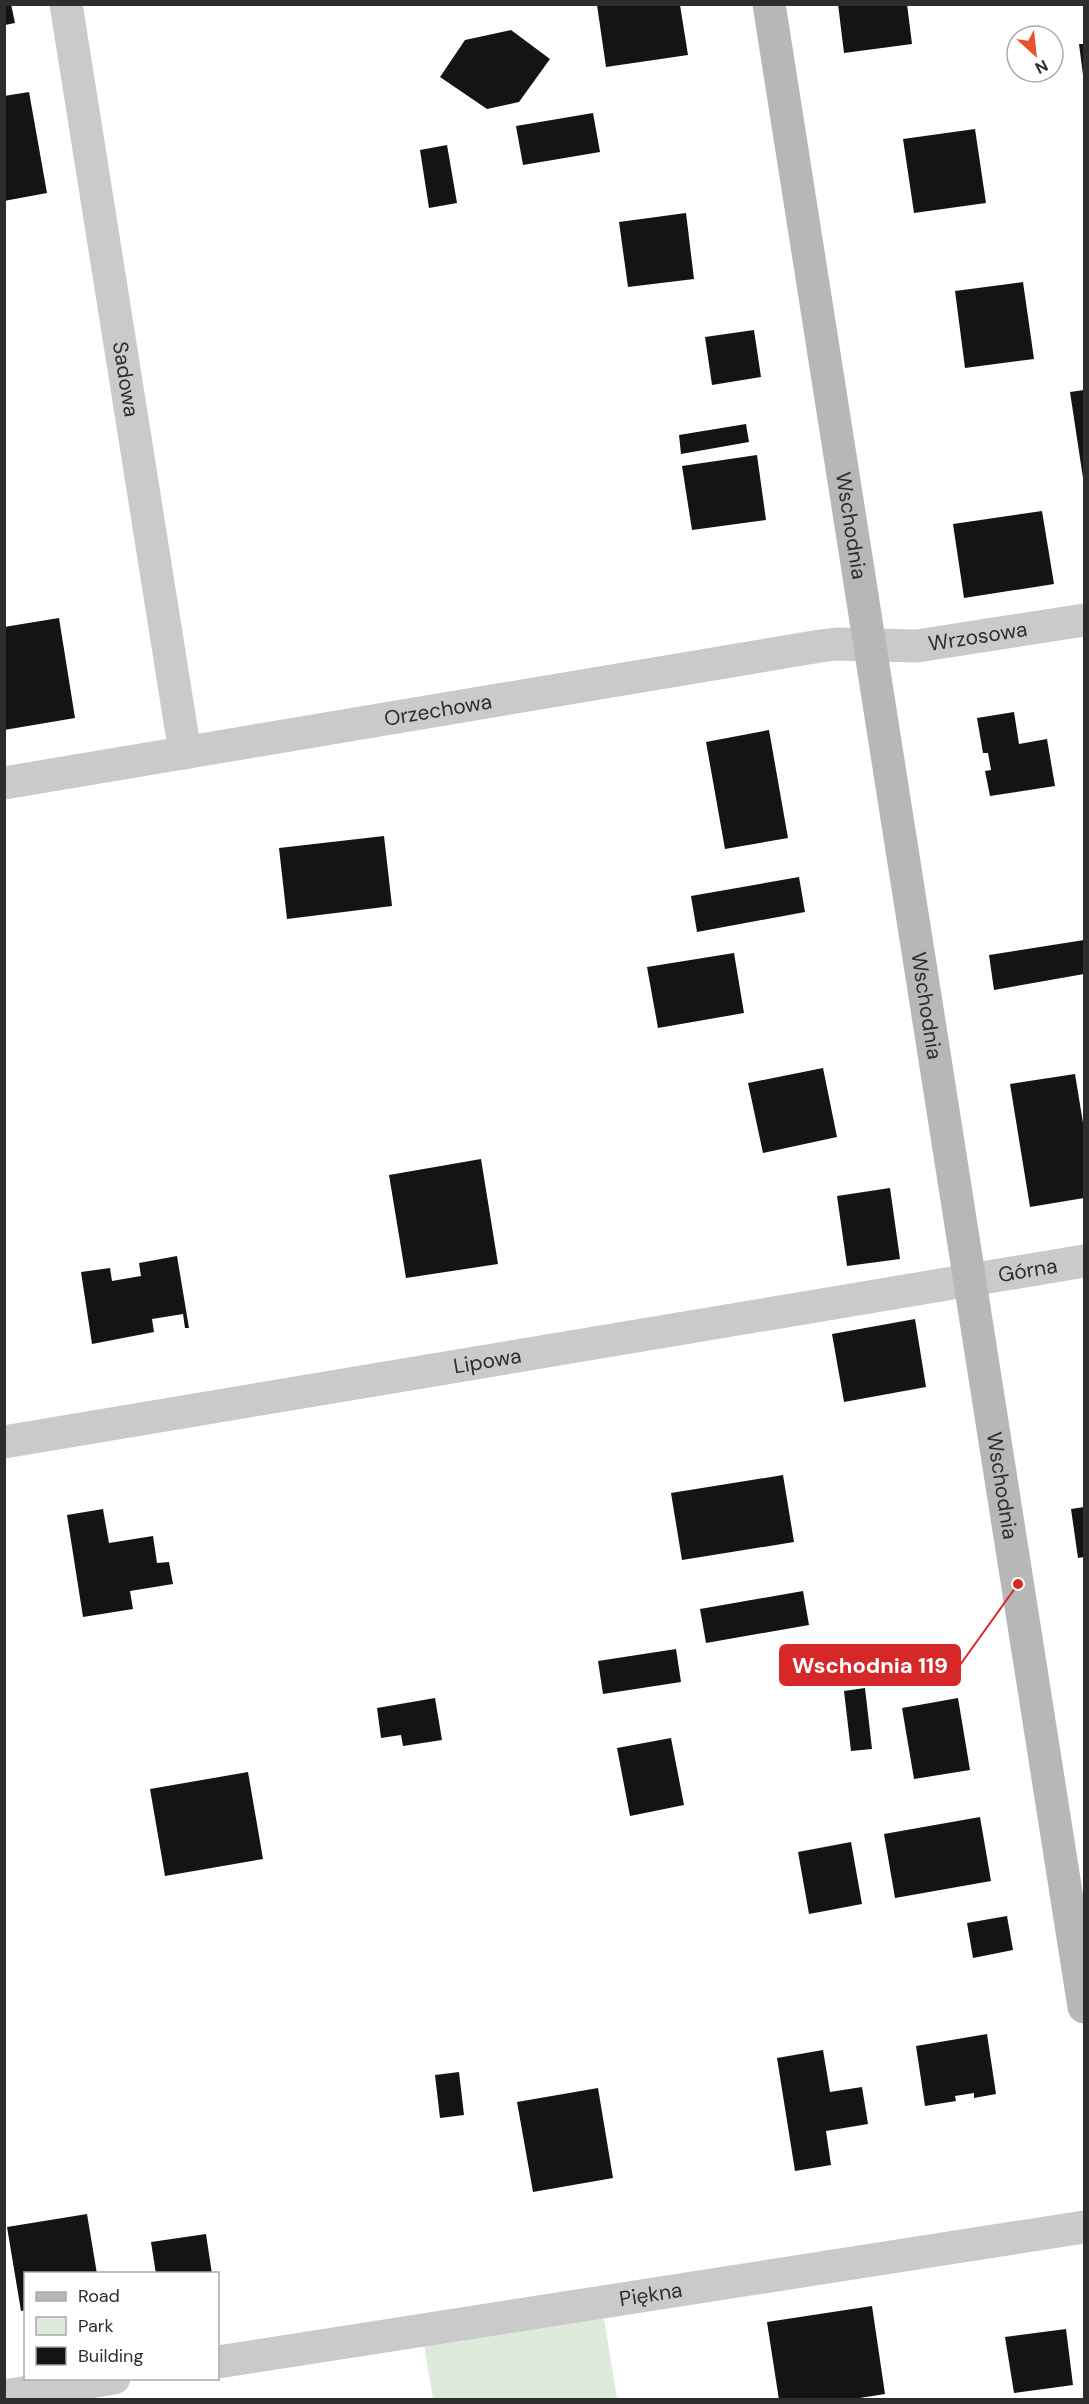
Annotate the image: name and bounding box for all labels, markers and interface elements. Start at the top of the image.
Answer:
north arrow [1005,24,1065,84]
text: N [1032,55,1052,79]
street label: Sadowa [106,340,145,419]
street label: Wschodnia [829,470,873,581]
street label: Wrzosowa [926,615,1029,658]
street label: Orzechowa [382,687,494,733]
street label: Wschodnia [904,950,949,1061]
street label: Górna [996,1252,1059,1289]
street label: Lipowa [451,1342,523,1380]
street label: Wschodnia [980,1430,1024,1541]
callout: Wschodnia 119 [780,1645,960,1685]
text: Wschodnia 119 [792,1651,948,1680]
legend [24,2272,219,2380]
street label: Piękna [617,2276,684,2313]
text: Road [78,2284,120,2308]
text: Park [78,2314,114,2338]
text: Building [78,2344,143,2368]

